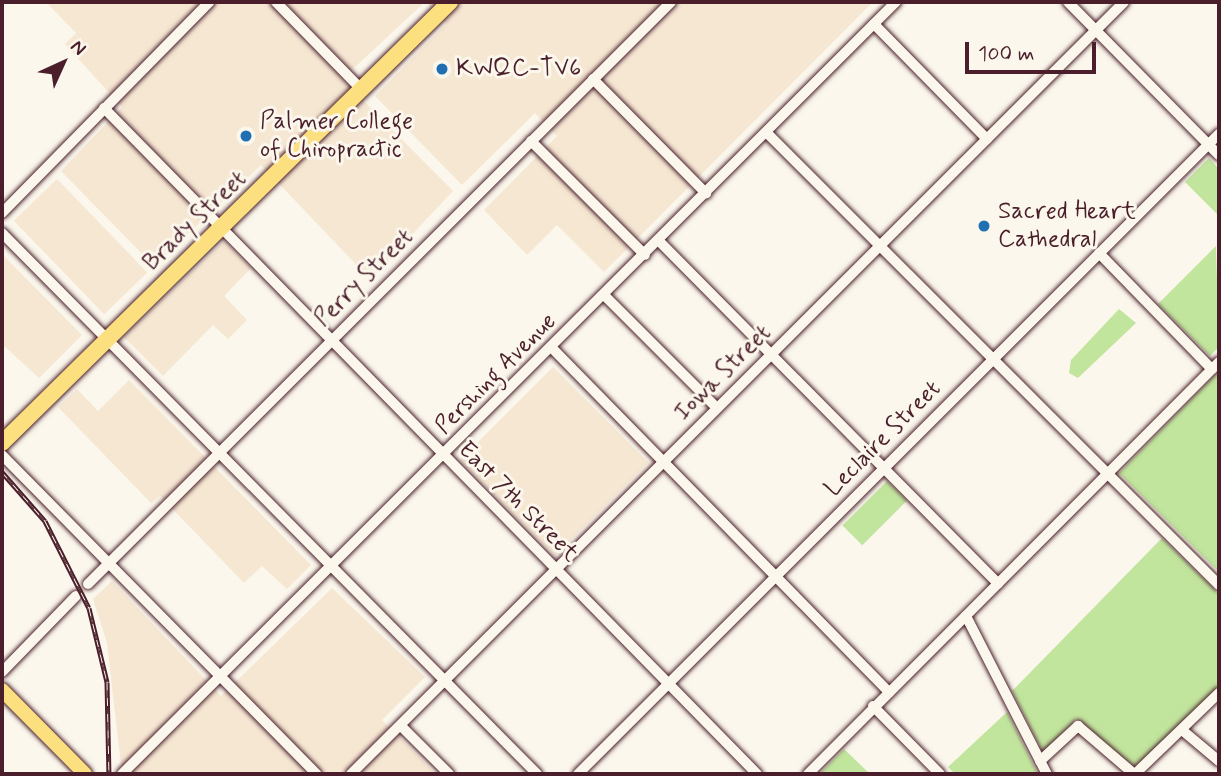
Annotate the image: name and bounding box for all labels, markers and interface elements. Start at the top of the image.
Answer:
north arrow [28,28,98,98]
scale bar [969,28,1100,72]
text: N [65,34,92,61]
text: 100 m [978,40,1034,68]
place label: KWQC-TV6 [456,55,581,83]
marker: KWQC-TV6 [434,61,450,77]
place label: Palmer College of Chiropractic [260,108,416,164]
marker: Palmer College of Chiropractic [238,128,254,144]
street label: Brady Street [136,163,254,279]
place label: Sacred Heart Cathedral [998,198,1134,254]
marker: Sacred Heart Cathedral [976,218,992,234]
street label: Perry Street [307,221,421,335]
street label: Pershing Avenue [428,306,564,442]
street label: Iowa Street [667,317,779,429]
street label: Leclaire Street [817,373,949,505]
street label: East 7th Street [452,436,584,568]

